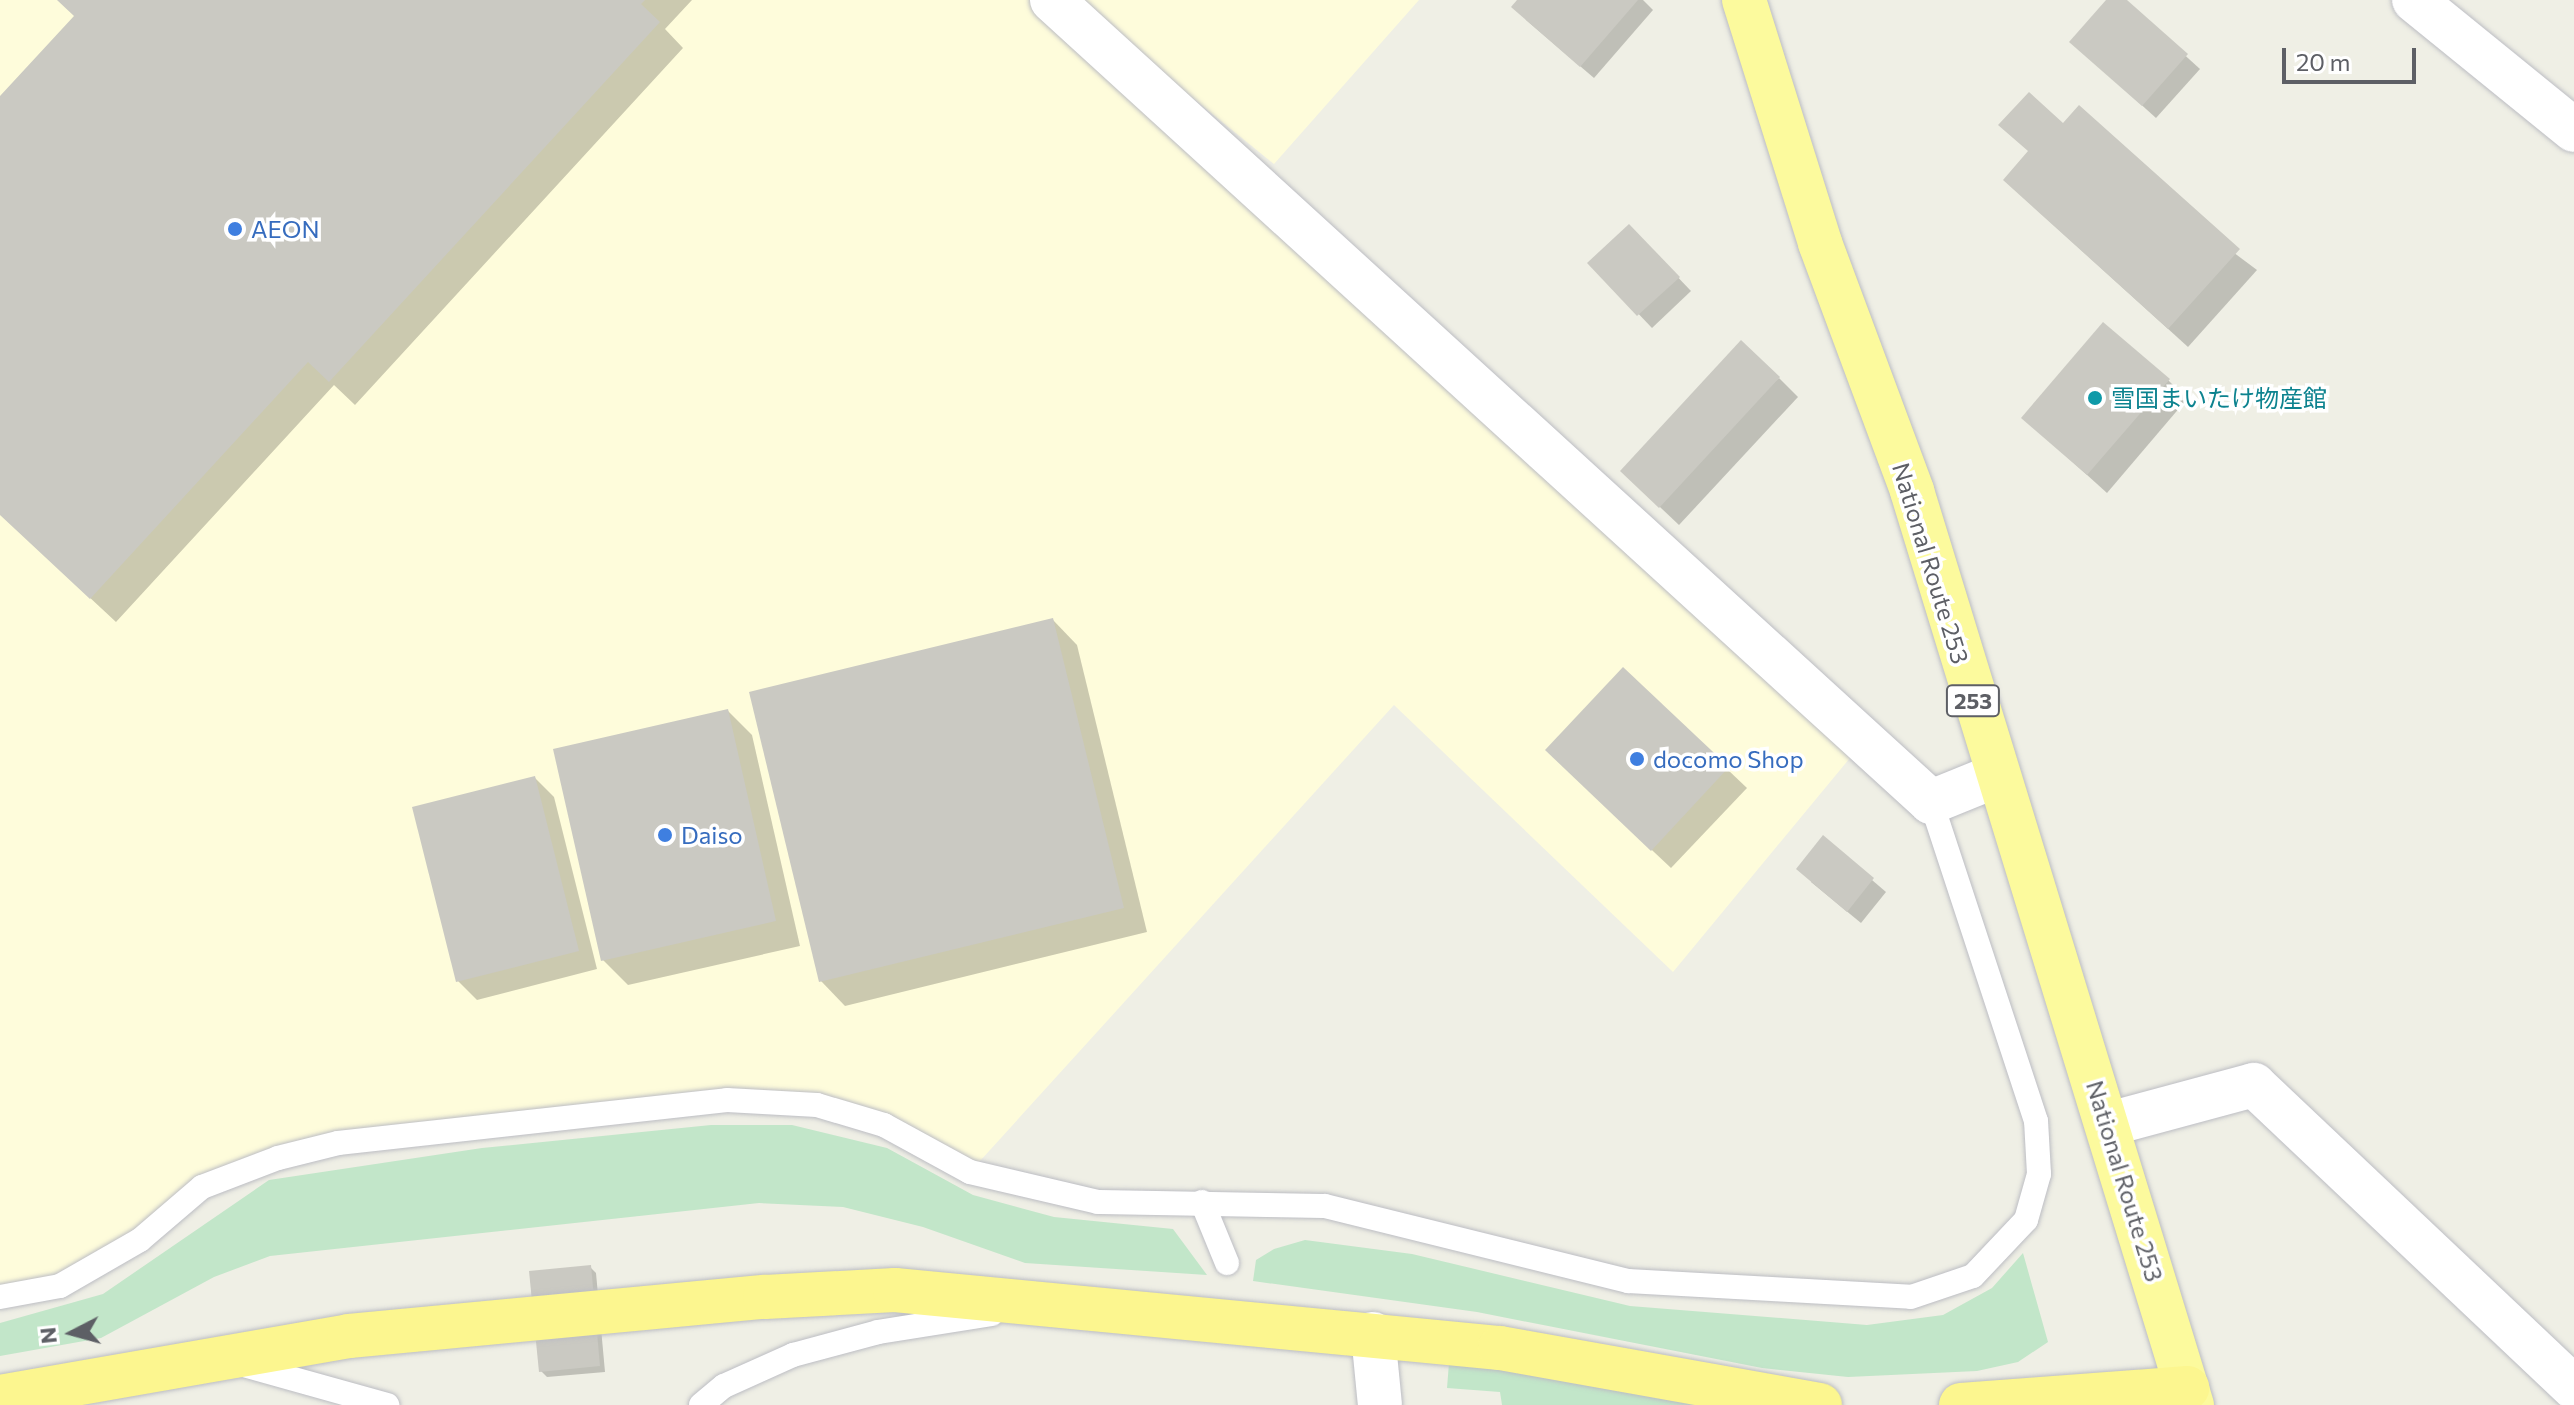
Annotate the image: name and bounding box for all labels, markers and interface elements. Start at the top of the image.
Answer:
scale bar [2286,32,2420,82]
text: 20 m [2296,47,2350,76]
place label: AEON [251,215,320,243]
marker: AEON [226,220,244,238]
place label: 雪国まいたけ物産館 [2111,384,2327,412]
marker: 雪国まいたけ物産館 [2086,389,2104,407]
street label: National Route 253 [1887,459,1975,667]
road number: 253 [1945,683,2001,719]
place label: docomo Shop [1653,745,1804,773]
marker: docomo Shop [1628,750,1646,768]
place label: Daiso [681,821,743,849]
marker: Daiso [656,826,674,844]
street label: National Route 253 [2081,1077,2169,1285]
north arrow [32,1293,112,1373]
text: N [33,1326,62,1345]

